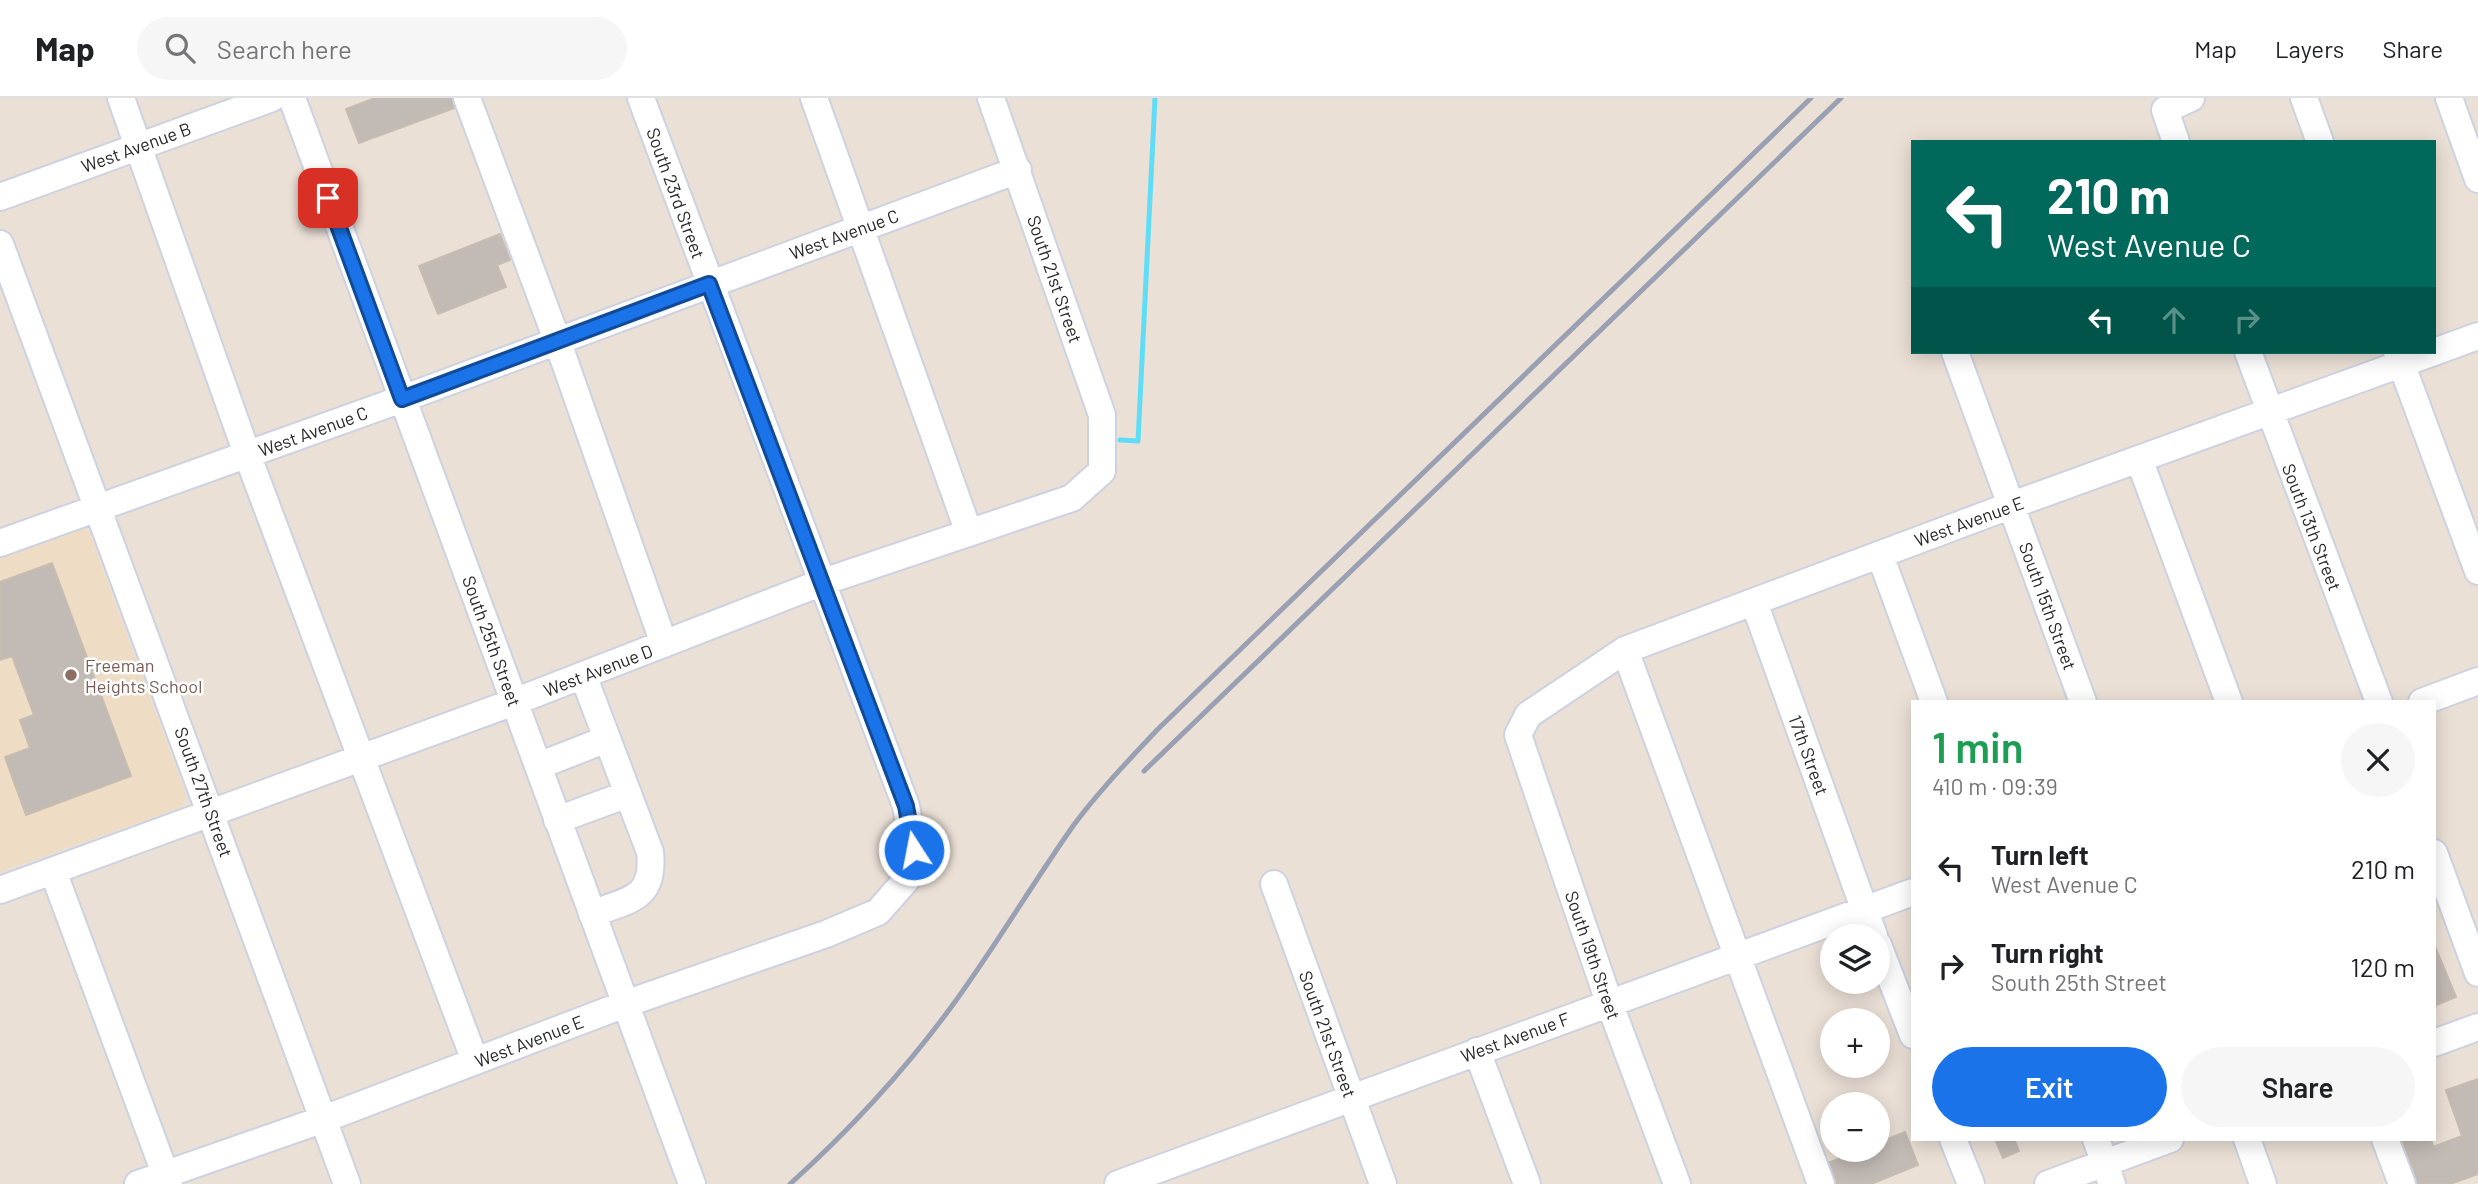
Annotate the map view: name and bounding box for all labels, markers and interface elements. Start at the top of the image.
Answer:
search box [137,17,627,80]
text: Map [35,28,95,68]
icon: search [161,29,199,67]
text: Search here [217,33,352,64]
text: Map [2194,34,2237,63]
text: Layers [2275,34,2344,63]
text: Share [2382,34,2443,63]
street label: West Avenue B [78,117,194,177]
street label: South 23rd Street [642,125,710,261]
text: 210 m [2047,165,2170,224]
pin [298,168,358,228]
icon: left [1932,168,2023,259]
icon: arrive [309,179,347,217]
street label: West Avenue C [786,204,902,264]
street label: South 21st Street [1023,212,1087,346]
text: West Avenue C [2047,225,2251,263]
icon: left [2082,301,2120,339]
icon: ahead [2155,301,2193,339]
icon: right [2228,301,2266,339]
street label: West Avenue C [255,401,371,461]
street label: South 13th Street [2278,460,2346,594]
street label: West Avenue E [1911,491,2027,551]
street label: South 15th Street [2015,539,2081,673]
street label: South 25th Street [458,573,526,709]
street label: West Avenue D [540,639,656,701]
place label: Freeman Heights School [85,654,202,697]
marker: Freeman Heights School [63,667,79,683]
street label: 17th Street [1784,712,1834,798]
text: 1 min [1932,721,2024,771]
button: close [2341,723,2415,797]
street label: South 27th Street [170,724,238,860]
text: 410 m · 09:39 [1932,772,2058,800]
position arrow [877,813,951,887]
text: Turn left [1991,839,2089,870]
icon: left [1932,849,1970,887]
text: 210 m [2351,853,2415,884]
text: West Avenue C [1991,870,2138,898]
street label: South 19th Street [1561,888,1625,1022]
map controls [1820,924,1890,1162]
button: layers [1820,924,1890,994]
text: Turn right [1991,937,2104,968]
icon: right [1932,947,1970,985]
text: 120 m [2351,951,2415,982]
street label: South 21st Street [1295,968,1361,1100]
text: South 25th Street [1991,968,2167,996]
street label: West Avenue F [1458,1007,1572,1067]
button: + [1820,1008,1890,1078]
street label: West Avenue E [471,1010,587,1072]
button: Exit [1932,1047,2167,1127]
button: Share [2181,1047,2415,1127]
button: − [1820,1092,1890,1162]

